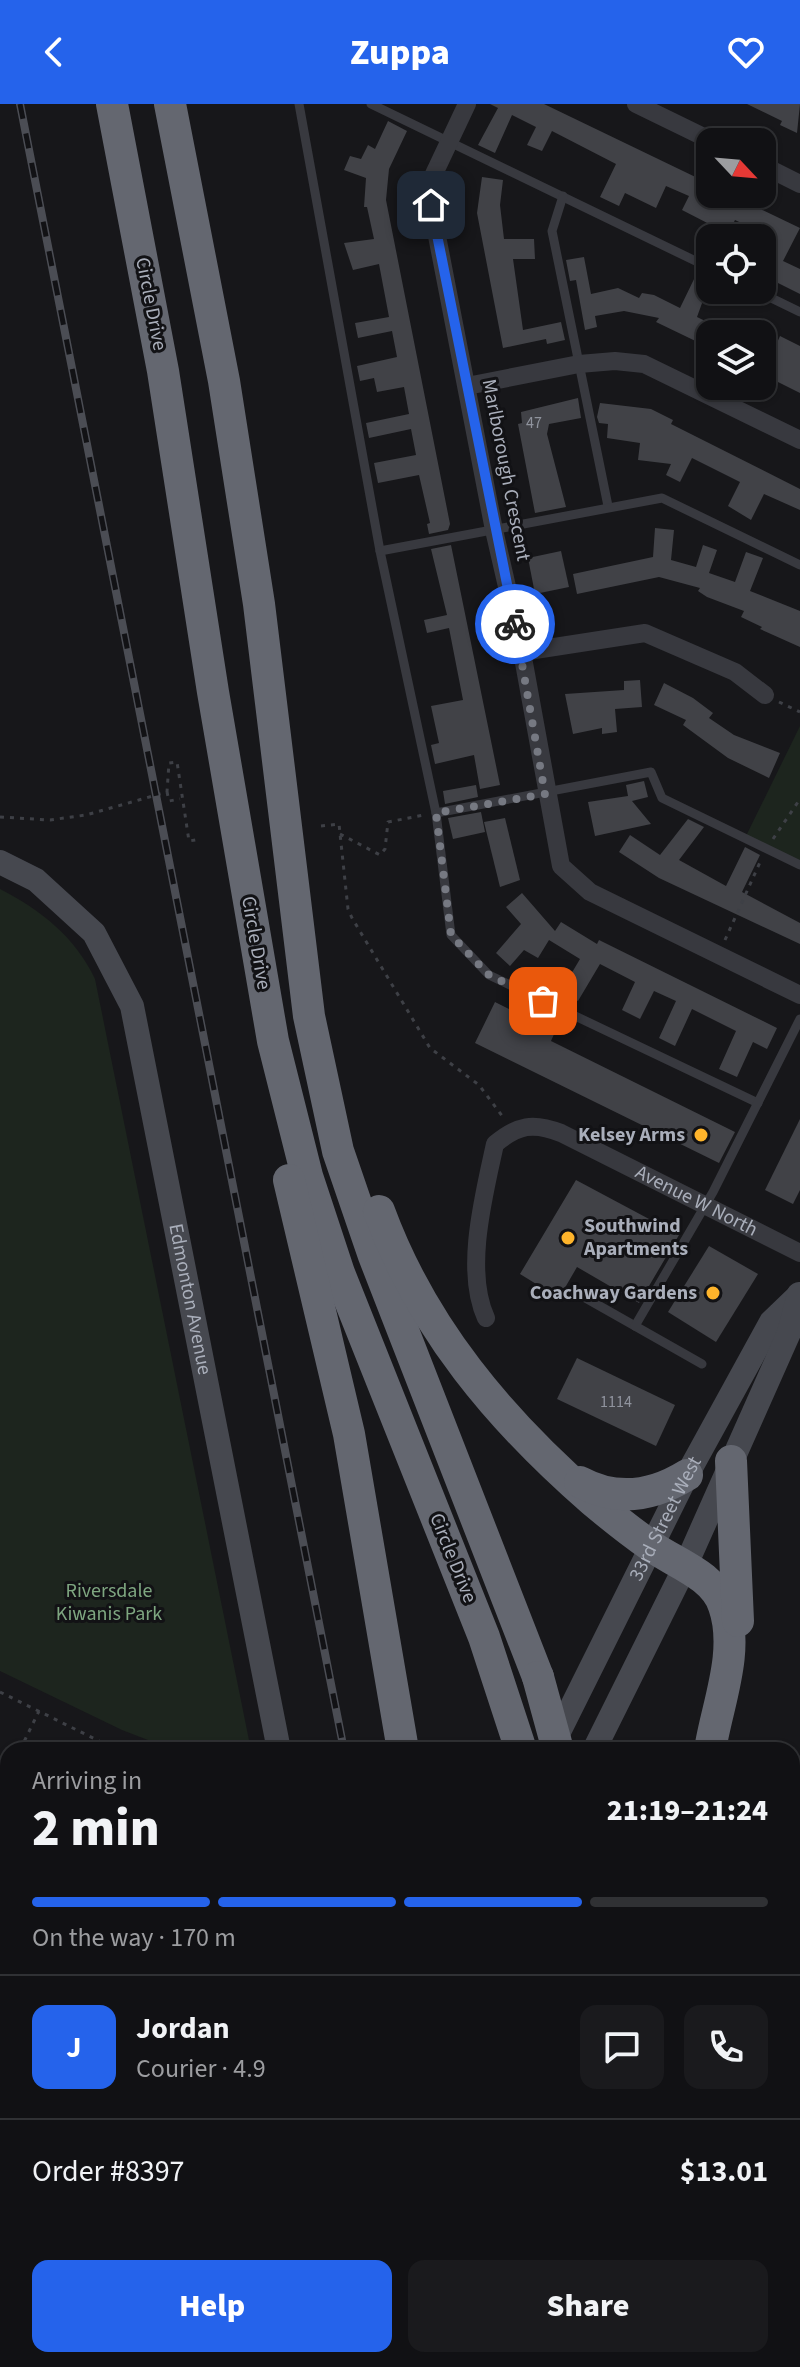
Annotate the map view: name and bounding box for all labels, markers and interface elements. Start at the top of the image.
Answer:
text: Zuppa [350,27,450,78]
icon: back [32,30,76,74]
icon: heart [724,30,768,74]
north arrow [696,128,776,208]
map controls [696,128,776,400]
pin [397,171,465,239]
icon: home [409,183,453,227]
button: locate [696,224,776,304]
street label: Circle Drive [128,255,174,353]
button: layers [696,320,776,400]
street label: Marlborough Crescent [475,377,537,564]
house number: 47 [526,412,542,434]
courier [475,584,555,664]
icon: bike [493,602,537,646]
street label: Circle Drive [234,894,278,992]
pin [509,967,577,1035]
icon: bag [521,979,565,1023]
place label: Kelsey Arms [578,1121,685,1149]
marker: Kelsey Arms [692,1126,710,1144]
street label: Avenue W North [630,1158,762,1244]
place label: Southwind Apartments [583,1212,688,1263]
street label: Edmonton Avenue [161,1221,219,1377]
marker: Southwind Apartments [559,1229,577,1247]
place label: Coachway Gardens [530,1279,697,1307]
marker: Coachway Gardens [704,1284,722,1302]
house number: 1114 [600,1391,632,1413]
street label: 33rd Street West [622,1451,709,1586]
street label: Circle Drive [422,1509,484,1607]
park label: Riversdale Kiwanis Park [56,1577,162,1628]
text: Arriving in [32,1762,142,1799]
text: 21:19–21:24 [607,1789,768,1832]
text: 2 min [32,1792,160,1866]
text: On the way · 170 m [32,1919,236,1956]
button: chat [580,2005,664,2089]
button: phone [684,2005,768,2089]
text: Jordan [136,2007,230,2050]
text: J [66,2026,82,2069]
text: Courier · 4.9 [136,2050,266,2087]
text: Order #8397 [32,2150,185,2193]
text: $13.01 [680,2150,768,2193]
button: Help [32,2260,392,2352]
button: Share [408,2260,768,2352]

